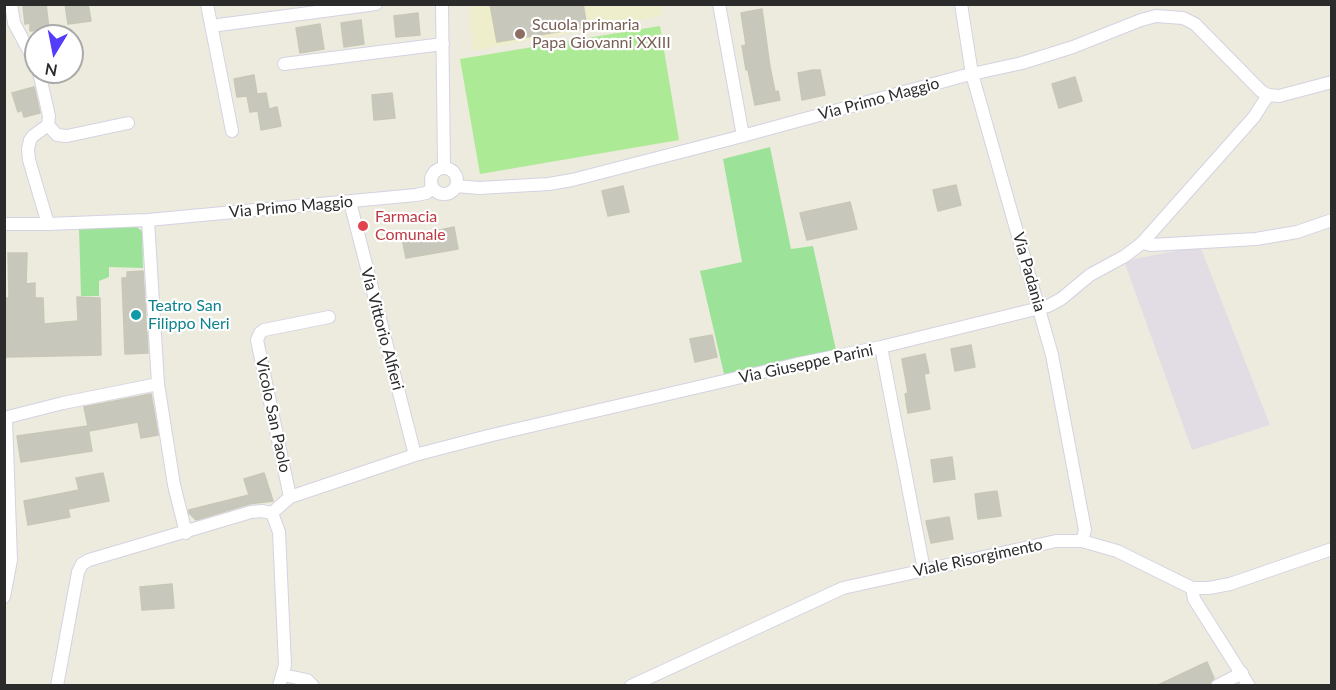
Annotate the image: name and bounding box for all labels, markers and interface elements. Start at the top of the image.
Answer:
place label: Scuola primaria Papa Giovanni XXIII [532,15,671,53]
north arrow [24,24,84,84]
marker: Scuola primaria Papa Giovanni XXIII [513,27,527,41]
text: N [43,60,59,81]
street label: Via Primo Maggio [817,74,941,124]
street label: Via Primo Maggio [228,192,354,222]
place label: Farmacia Comunale [375,207,446,245]
marker: Farmacia Comunale [356,219,370,233]
street label: Via Padania [1009,230,1049,314]
street label: Via Vittorio Alfieri [356,266,408,392]
place label: Teatro San Filippo Neri [148,296,230,334]
marker: Teatro San Filippo Neri [129,308,143,322]
street label: Via Giuseppe Parini [737,340,875,388]
street label: Vicolo San Paolo [251,356,295,474]
street label: Viale Risorgimento [912,535,1044,581]

